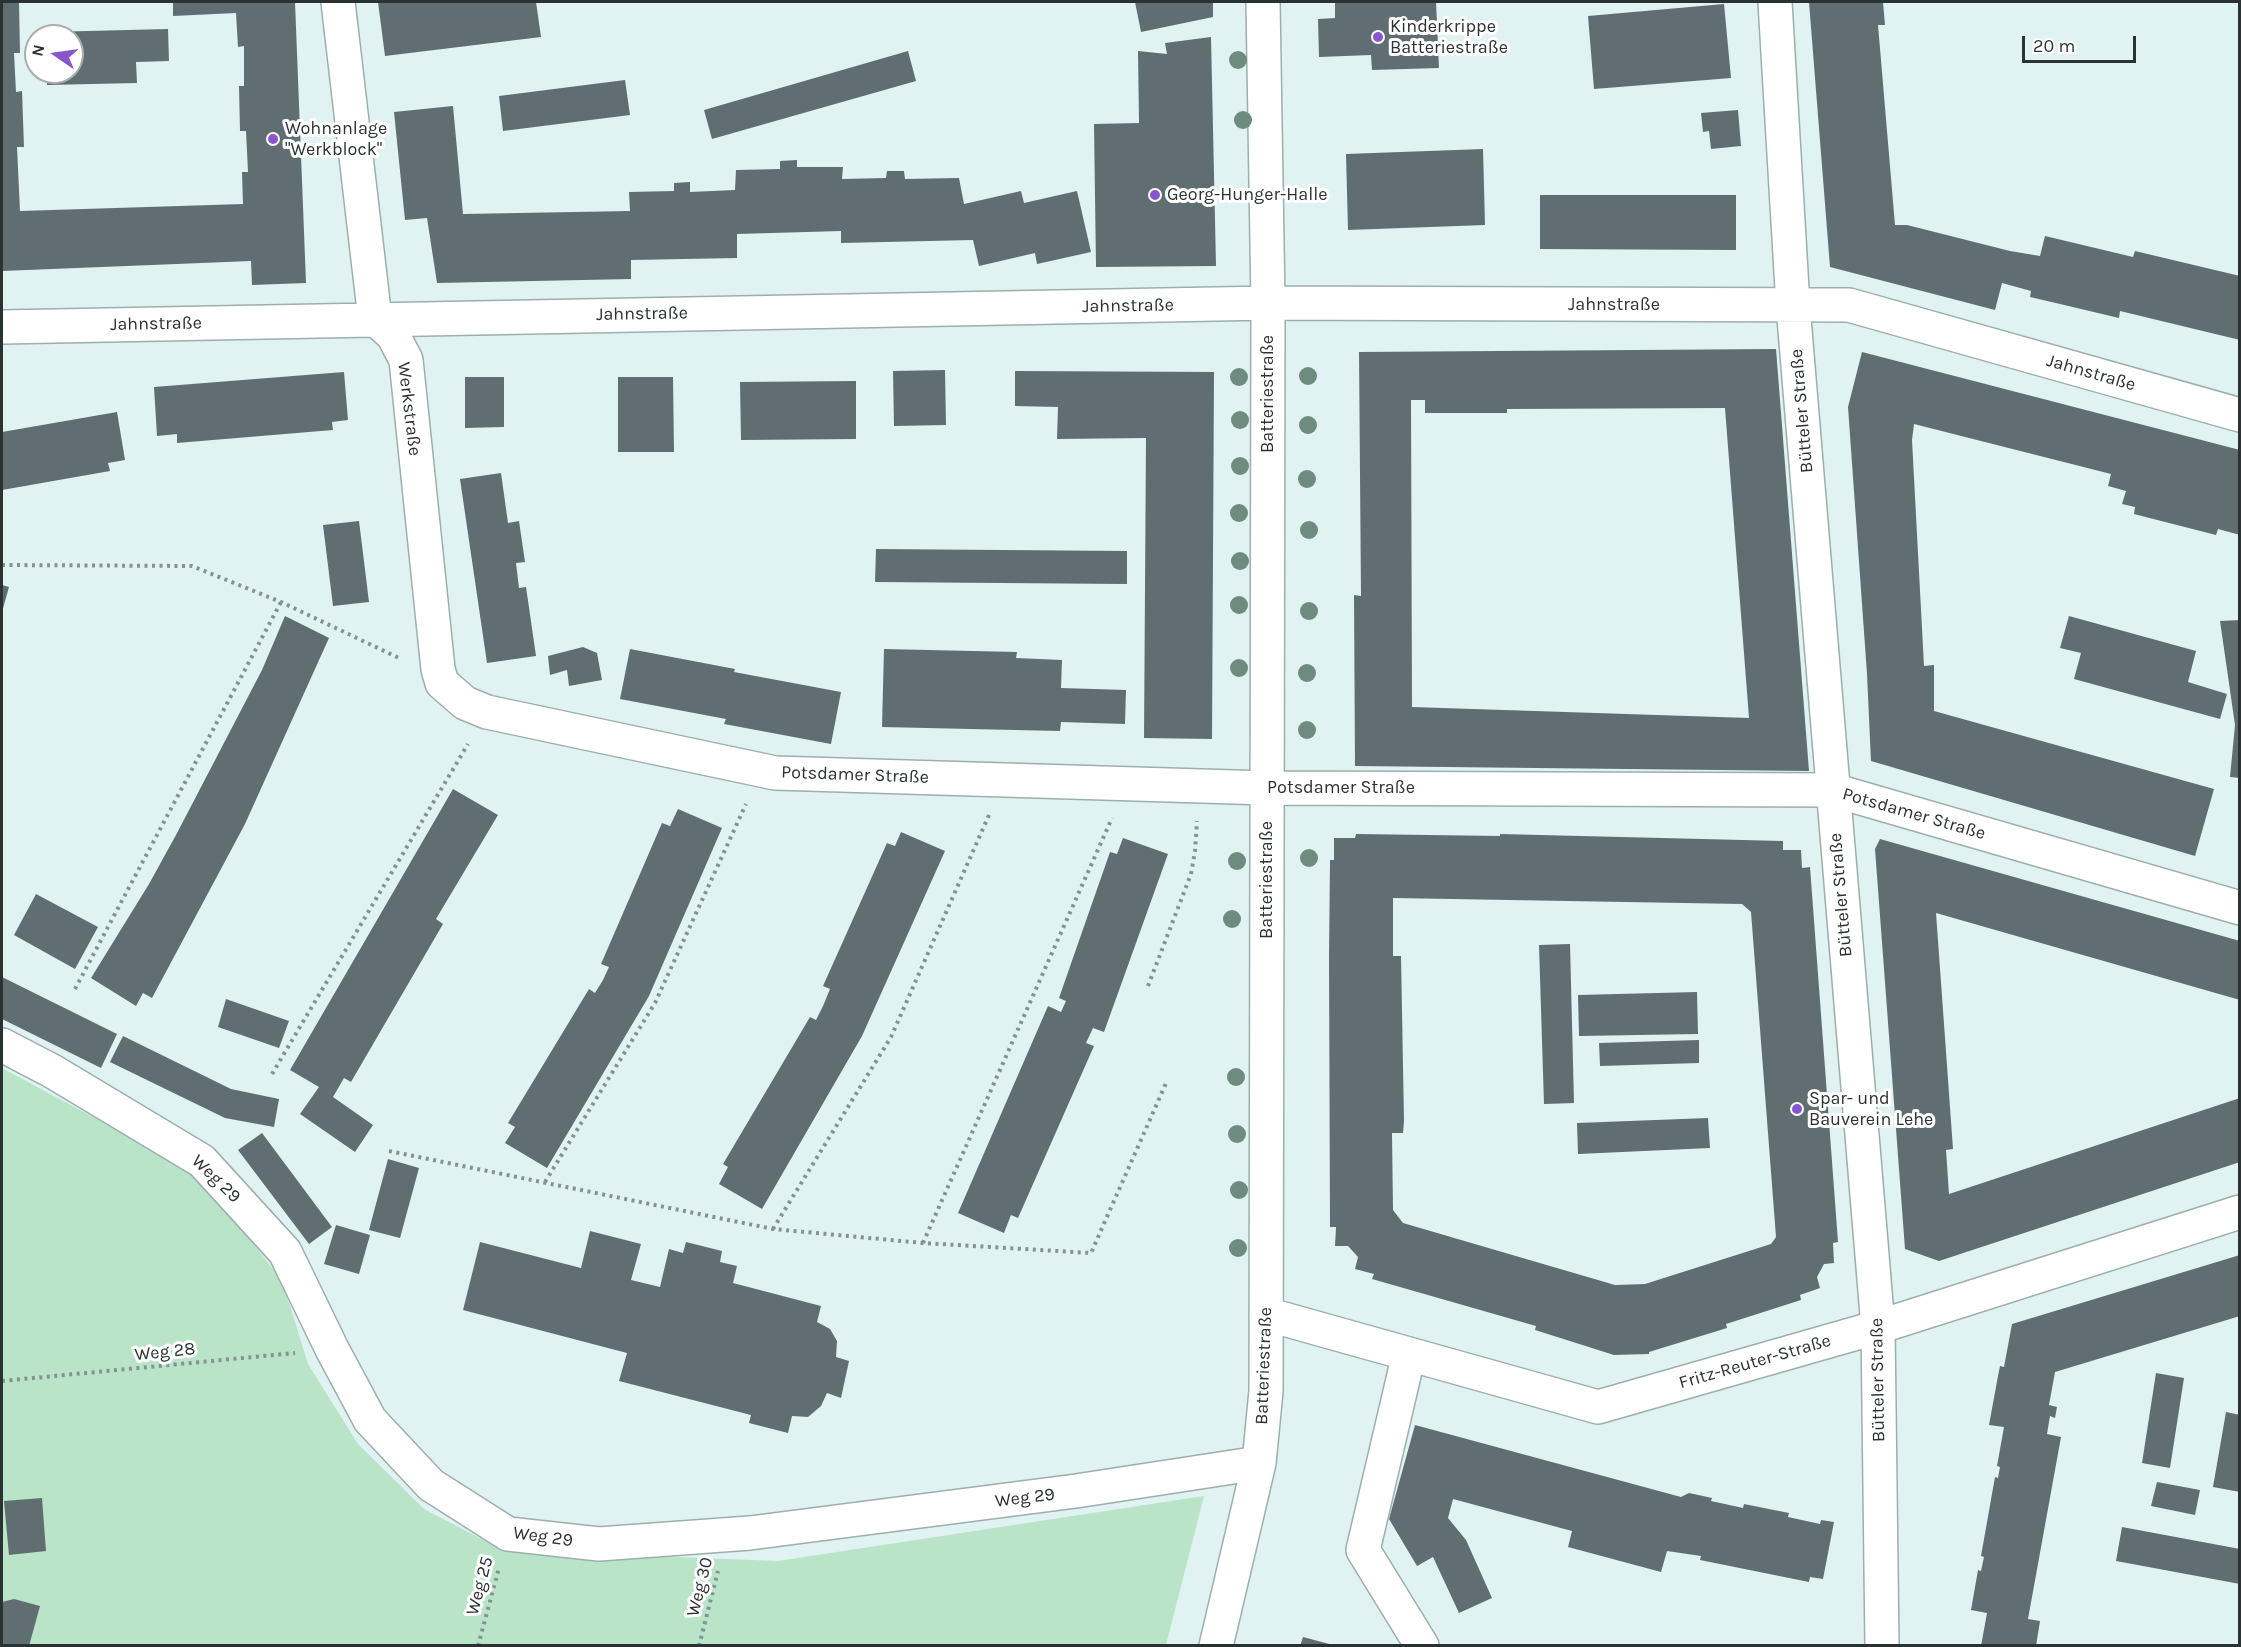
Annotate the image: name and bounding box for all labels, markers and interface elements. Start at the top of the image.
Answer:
place label: Kinderkrippe Batteriestraße [1390,16,1508,58]
north arrow [24,24,84,84]
scale bar [2025,24,2139,62]
marker: Kinderkrippe Batteriestraße [1371,30,1385,44]
text: 20 m [2033,35,2075,57]
text: N [27,43,48,58]
place label: Wohnanlage "Werkblock" [285,118,387,160]
marker: Wohnanlage "Werkblock" [266,132,280,146]
place label: Georg-Hunger-Halle [1167,184,1328,206]
marker: Georg-Hunger-Halle [1148,188,1162,202]
street label: Jahnstraße [1082,294,1174,318]
street label: Jahnstraße [1568,294,1660,316]
street label: Jahnstraße [596,302,688,326]
street label: Jahnstraße [110,312,202,336]
street label: Batteriestraße [1257,335,1279,453]
street label: Bütteler Straße [1786,348,1818,474]
street label: Jahnstraße [2044,350,2138,396]
street label: Werkstraße [393,361,425,457]
street label: Potsdamer Straße [781,762,929,788]
street label: Potsdamer Straße [1267,777,1415,799]
street label: Potsdamer Straße [1840,783,1988,845]
street label: Batteriestraße [1256,821,1278,939]
street label: Bütteler Straße [1825,832,1857,958]
place label: Spar- und Bauverein Lehe [1809,1088,1933,1130]
marker: Spar- und Bauverein Lehe [1790,1102,1804,1116]
street label: Weg 29 [187,1150,245,1208]
street label: Batteriestraße [1251,1307,1277,1425]
street label: Bütteler Straße [1866,1318,1890,1442]
street label: Fritz-Reuter-Straße [1676,1330,1834,1394]
street label: Weg 28 [134,1338,196,1366]
street label: Weg 29 [994,1484,1056,1512]
street label: Weg 29 [512,1522,574,1552]
street label: Weg 25 [462,1554,498,1618]
street label: Weg 30 [682,1555,718,1619]

